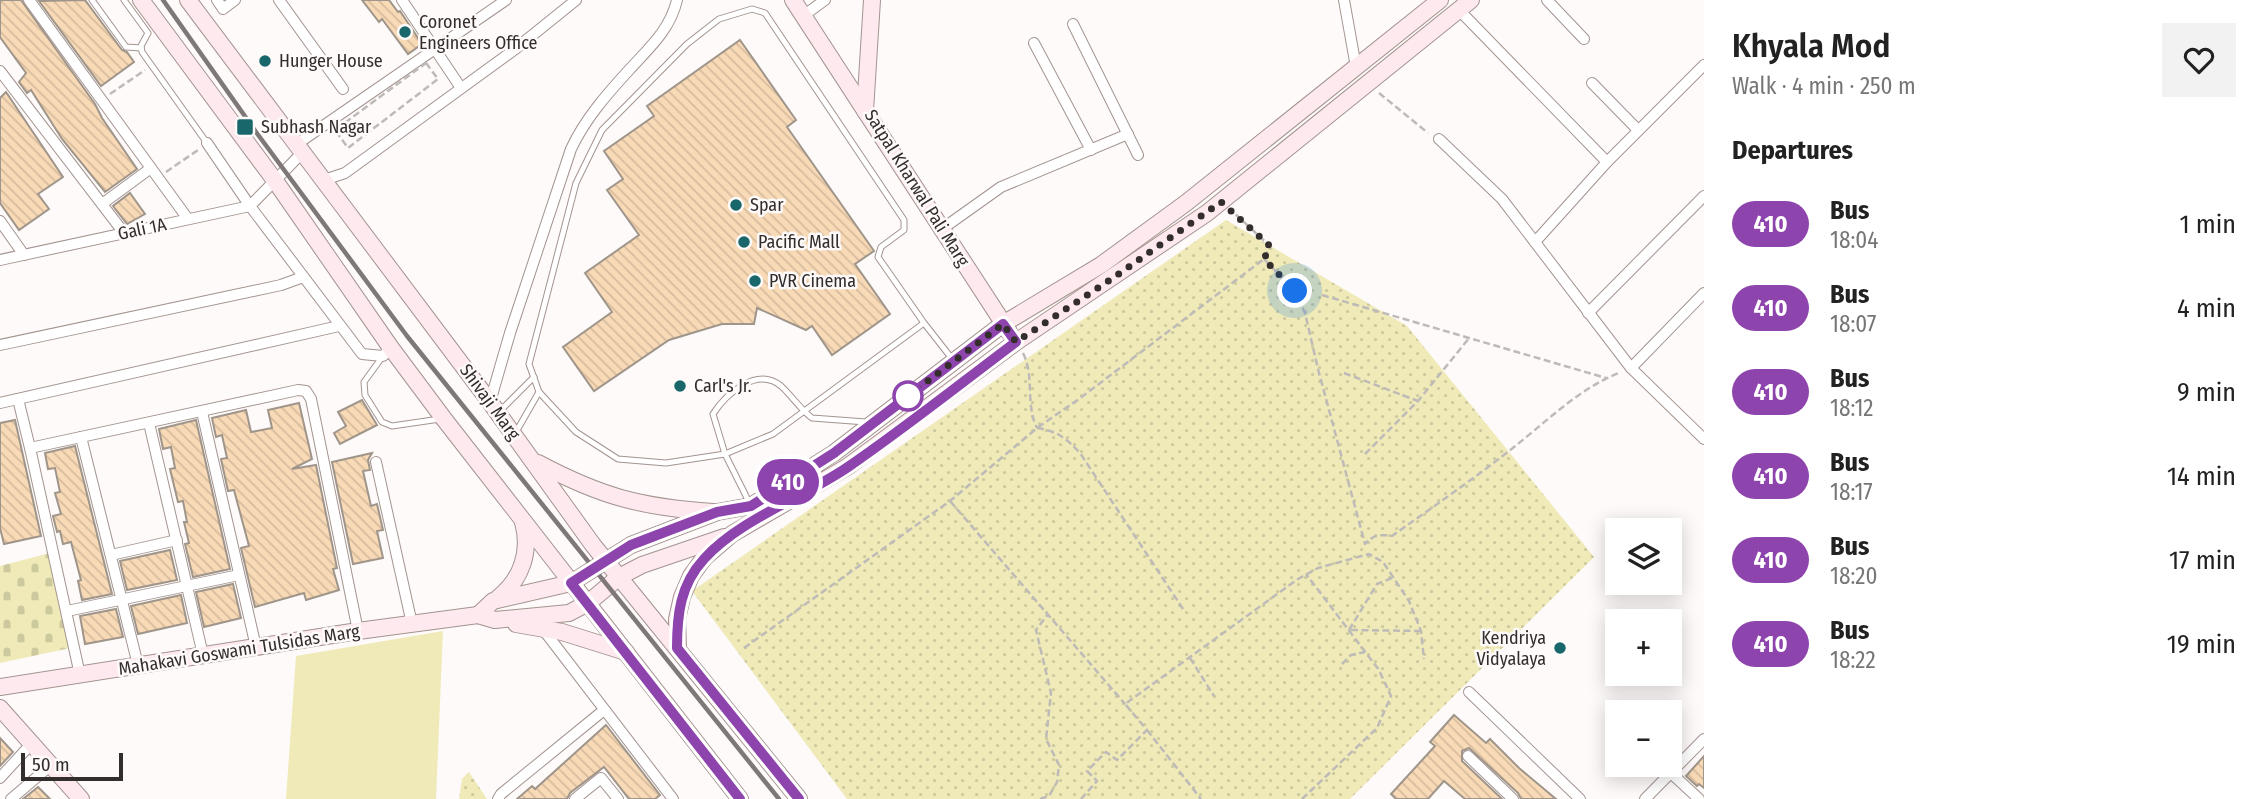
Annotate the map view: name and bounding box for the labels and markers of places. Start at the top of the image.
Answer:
place label: Coronet Engineers Office [419,11,538,54]
marker: Coronet Engineers Office [397,24,413,40]
place label: Hunger House [279,50,383,72]
marker: Hunger House [257,53,273,69]
place label: Subhash Nagar [261,116,372,138]
marker: Subhash Nagar [235,117,255,137]
place label: Spar [750,194,784,216]
marker: Spar [728,197,744,213]
place label: Pacific Mall [758,231,840,253]
marker: Pacific Mall [736,234,752,250]
place label: PVR Cinema [769,270,856,292]
marker: PVR Cinema [747,273,763,289]
place label: Carl's Jr. [694,375,752,397]
marker: Carl's Jr. [672,378,688,394]
unlabelled marker [893,381,923,411]
place label: Kendriya Vidyalaya [1476,627,1546,670]
marker: Kendriya Vidyalaya [1552,640,1568,656]

